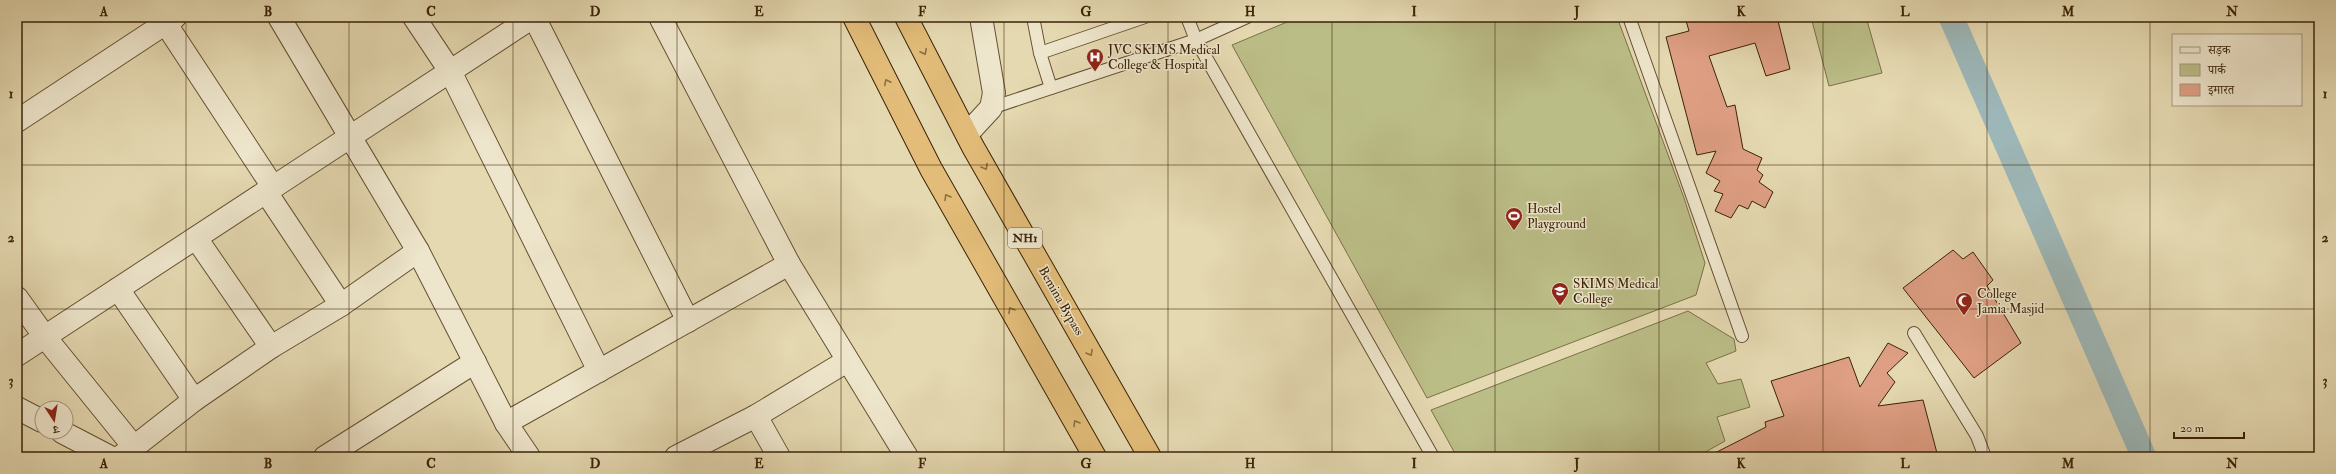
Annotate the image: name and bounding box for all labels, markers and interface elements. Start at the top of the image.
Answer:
text: A [99,4,109,20]
text: B [264,4,272,20]
text: C [426,4,436,20]
text: D [590,4,601,20]
text: E [754,4,764,20]
text: F [918,4,927,20]
text: G [1081,4,1092,20]
text: H [1245,4,1256,20]
text: I [1411,4,1417,20]
text: J [1573,4,1580,21]
text: K [1736,4,1746,20]
text: L [1900,4,1910,20]
text: M [2061,4,2075,20]
text: N [2225,4,2238,20]
legend [2172,34,2302,106]
place label: JVC SKIMS Medical College & Hospital [1107,42,1221,74]
text: सड़क [2207,43,2232,58]
one-way arrow [919,47,927,55]
hospital icon: JVC SKIMS Medical College & Hospital [1085,47,1105,72]
text: पार्क [2207,63,2227,78]
one-way arrow [884,79,892,86]
text: इमारत [2207,83,2235,98]
text: 1 [9,86,14,102]
text: 1 [2323,86,2328,102]
one-way arrow [980,163,987,170]
one-way arrow [945,194,952,201]
place label: Hostel Playground [1527,201,1587,233]
sports icon: Hostel Playground [1504,206,1524,231]
road number: NH1 [1008,228,1042,248]
text: 2 [8,230,15,246]
text: 2 [2322,230,2329,246]
street label: Bemina Bypass [1034,264,1088,339]
place label: SKIMS Medical College [1573,276,1659,307]
school or university icon: SKIMS Medical College [1550,281,1570,306]
place label: College Jamia Masjid [1976,286,2045,317]
mosque icon: College Jamia Masjid [1954,291,1974,316]
one-way arrow [1009,307,1016,314]
one-way arrow [1086,349,1093,356]
text: 3 [9,373,14,389]
text: 3 [2323,373,2328,389]
north arrow [34,400,74,440]
scale bar [2174,414,2244,440]
one-way arrow [1073,420,1080,427]
text: 20 m [2180,421,2205,436]
text: उ [51,422,61,437]
text: A [99,456,109,472]
text: B [264,456,272,472]
text: C [426,456,436,472]
text: D [590,456,601,472]
text: E [754,456,764,472]
text: F [918,456,927,472]
text: G [1081,456,1092,472]
text: H [1245,456,1256,472]
text: I [1411,456,1417,472]
text: J [1573,456,1580,473]
text: K [1736,456,1746,472]
text: L [1900,456,1910,472]
text: M [2061,456,2075,472]
text: N [2225,456,2238,472]

